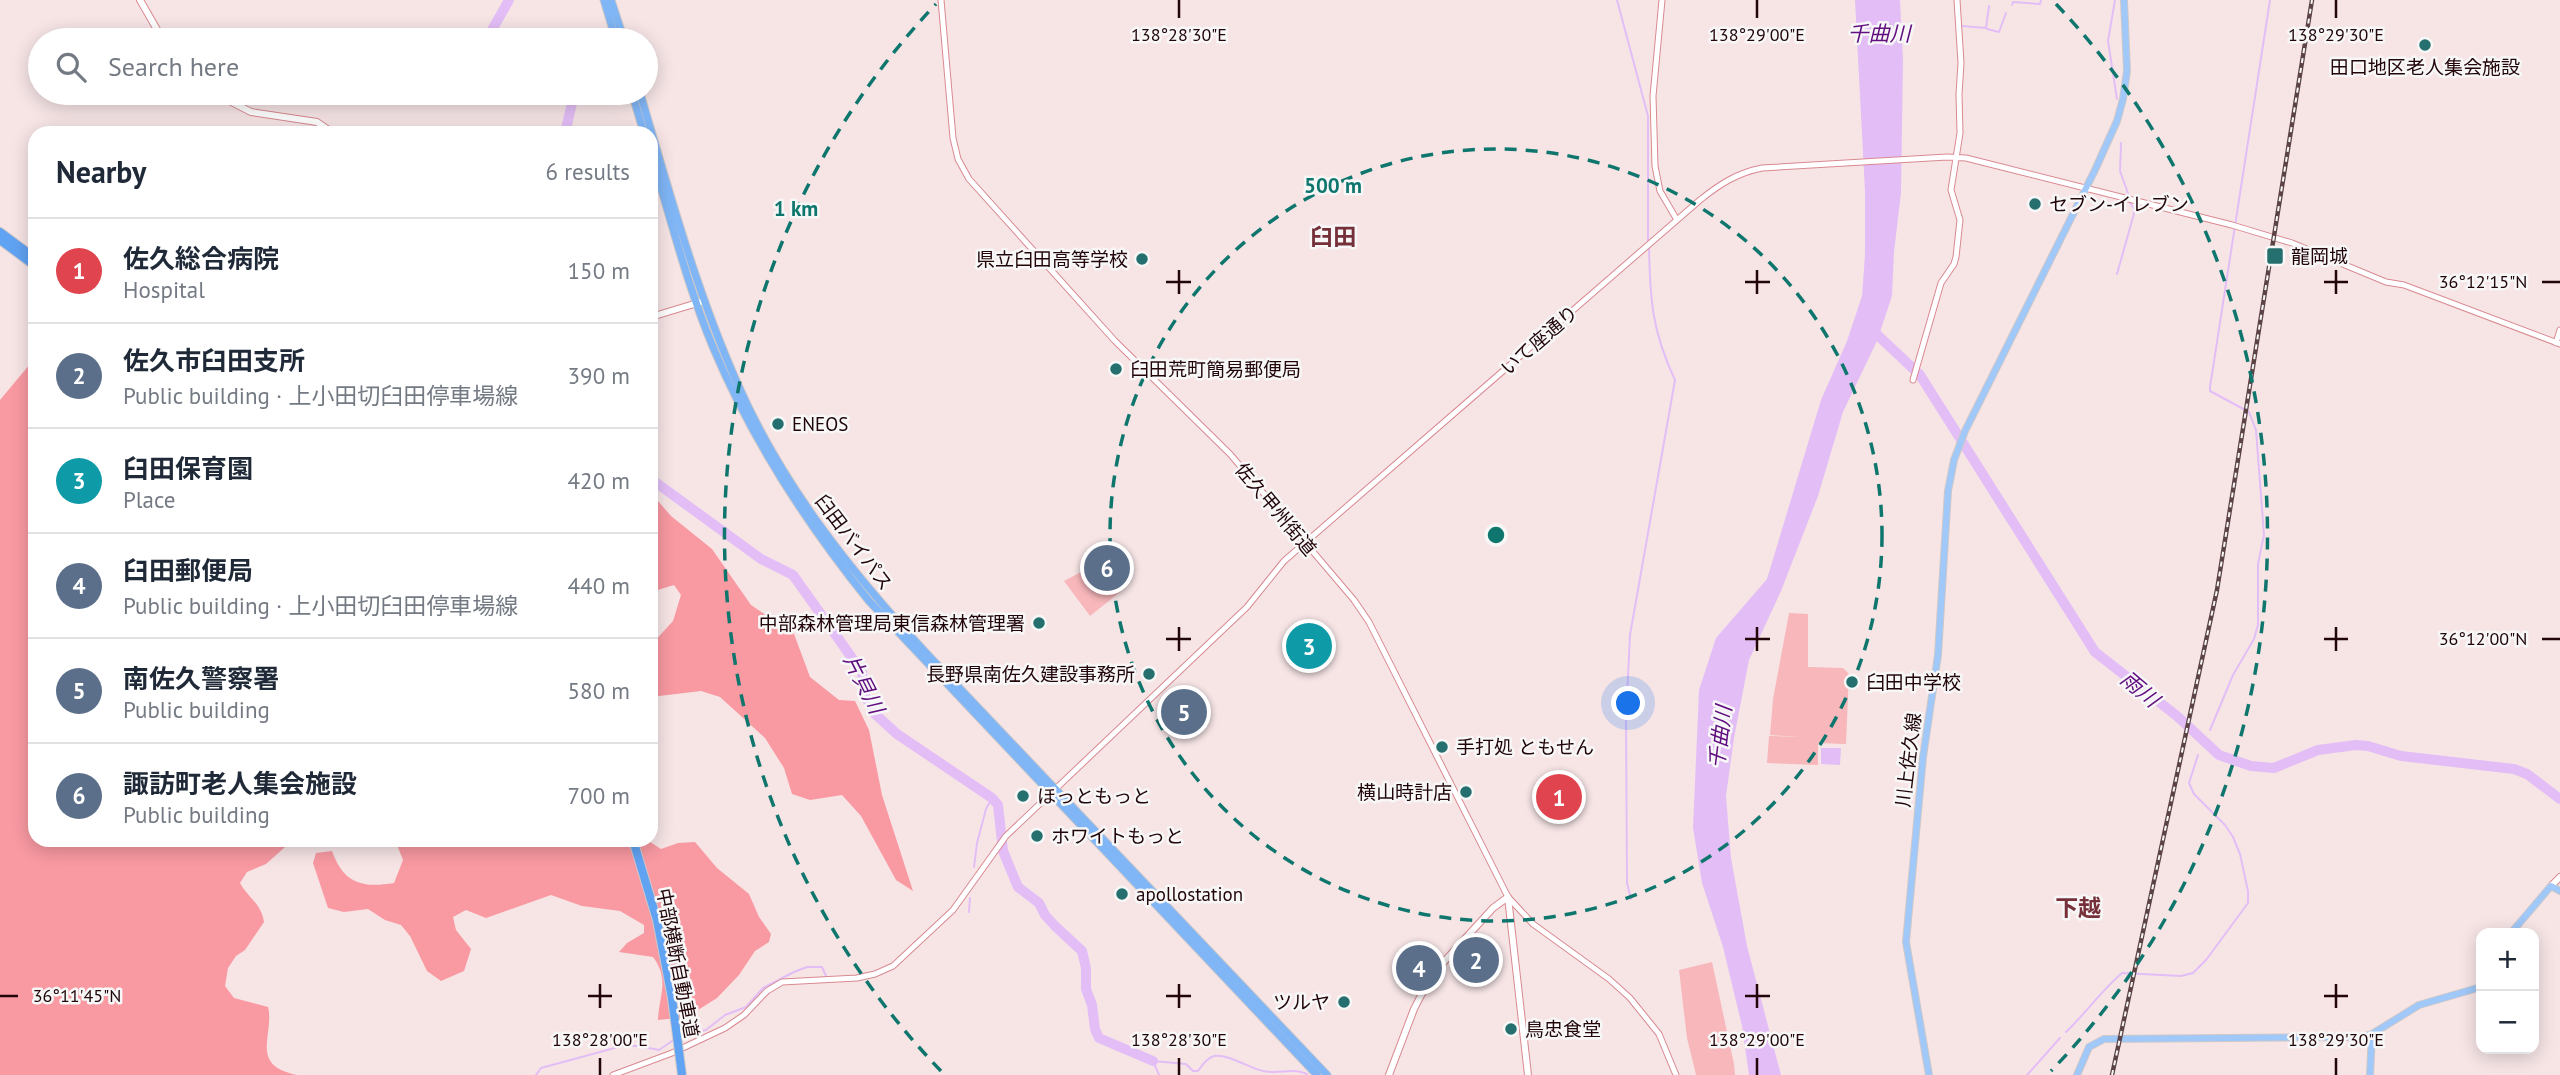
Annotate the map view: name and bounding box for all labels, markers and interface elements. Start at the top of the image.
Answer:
water label: 千曲川 [1848,20,1912,47]
text: 138°28'30"E [1131,23,1227,46]
text: 138°29'00"E [1709,23,1805,46]
text: 138°29'30"E [2288,23,2384,46]
search box [28,28,658,105]
marker: 田口地区老人集会施設 [2417,37,2433,53]
icon: search [52,48,90,86]
text: Search here [108,50,239,83]
place label: 田口地区老人集会施設 [2330,55,2520,79]
text: Nearby [56,152,146,191]
text: 6 results [546,157,630,186]
text: 500 m [1304,172,1362,199]
place label: セブン-イレブン [2049,192,2189,216]
text: 1 km [774,195,818,222]
marker: セブン-イレブン [2027,196,2043,212]
district label: 臼田 [1310,222,1356,251]
text: 佐久総合病院 [123,242,279,275]
place label: 龍岡城 [2291,244,2348,268]
marker: 龍岡城 [2265,246,2285,266]
place label: 県立臼田高等学校 [976,247,1128,271]
marker: 県立臼田高等学校 [1134,251,1150,267]
text: 1 [72,256,86,285]
text: 150 m [568,256,630,285]
text: 36°12'15"N [2439,270,2527,293]
text: Hospital [123,275,205,304]
street label: いて座通り [1495,300,1583,380]
text: 佐久市臼田支所 [123,344,305,377]
place label: 臼田荒町簡易郵便局 [1130,357,1301,381]
text: 2 [72,361,86,390]
text: 390 m [568,361,630,390]
marker: 臼田荒町簡易郵便局 [1108,361,1124,377]
text: Public building · 上小田切臼田停車場線 [123,381,518,410]
place label: ENEOS [792,412,848,436]
marker: ENEOS [770,416,786,432]
text: 臼田保育園 [123,452,253,485]
street label: 佐久甲州街道 [1230,458,1322,560]
text: 3 [72,466,86,495]
text: 420 m [568,466,630,495]
text: Place [123,485,176,514]
street label: 臼田バイパス [810,489,898,595]
centre of rings [1484,523,1508,547]
pin: 6 [1084,542,1130,594]
text: 臼田郵便局 [123,554,253,587]
text: 4 [72,571,86,600]
text: 440 m [568,571,630,600]
text: Public building · 上小田切臼田停車場線 [123,591,518,620]
place label: 中部森林管理局東信森林管理署 [759,611,1025,635]
marker: 中部森林管理局東信森林管理署 [1031,615,1047,631]
pin: 3 [1286,620,1332,672]
text: 36°12'00"N [2439,627,2527,650]
water label: 片貝川 [838,650,891,720]
text: 南佐久警察署 [123,662,279,695]
place label: 長野県南佐久建設事務所 [926,662,1135,686]
water label: 雨川 [2115,665,2166,714]
marker: 長野県南佐久建設事務所 [1141,666,1157,682]
place label: 臼田中学校 [1866,670,1961,694]
marker: 臼田中学校 [1844,674,1860,690]
text: 5 [72,676,86,705]
text: 580 m [568,676,630,705]
pin: 5 [1161,686,1207,738]
your location [1611,686,1645,720]
text: Public building [123,695,270,724]
water label: 千曲川 [1703,702,1737,770]
street label: 川上佐久線 [1890,711,1926,809]
place label: 手打処 ともせん [1456,735,1594,759]
marker: 手打処 ともせん [1434,739,1450,755]
text: 諏訪町老人集会施設 [123,767,357,800]
pin: 1 [1536,771,1582,823]
place label: 横山時計店 [1357,780,1452,804]
text: 6 [72,781,86,810]
text: 700 m [568,781,630,810]
place label: ほっともっと [1037,784,1151,808]
marker: 横山時計店 [1458,784,1474,800]
marker: ほっともっと [1015,788,1031,804]
text: Public building [123,800,270,829]
place label: ホワイトもっと [1051,824,1184,848]
marker: ホワイトもっと [1029,828,1045,844]
place label: apollostation [1136,882,1243,906]
street label: 中部横断自動車道 [652,886,704,1040]
marker: apollostation [1114,886,1130,902]
district label: 下越 [2055,893,2101,922]
map controls [2476,928,2539,1054]
button: + [2476,928,2539,991]
pin: 2 [1453,934,1499,986]
pin: 4 [1396,942,1442,994]
text: 36°11'45"N [33,984,121,1007]
place label: ツルヤ [1273,990,1330,1014]
button: − [2476,991,2539,1054]
marker: ツルヤ [1336,994,1352,1010]
place label: 鳥忠食堂 [1525,1017,1601,1041]
marker: 鳥忠食堂 [1503,1021,1519,1037]
text: 138°28'00"E [552,1028,648,1051]
text: 138°28'30"E [1131,1028,1227,1051]
text: 138°29'00"E [1709,1028,1805,1051]
text: 138°29'30"E [2288,1028,2384,1051]

